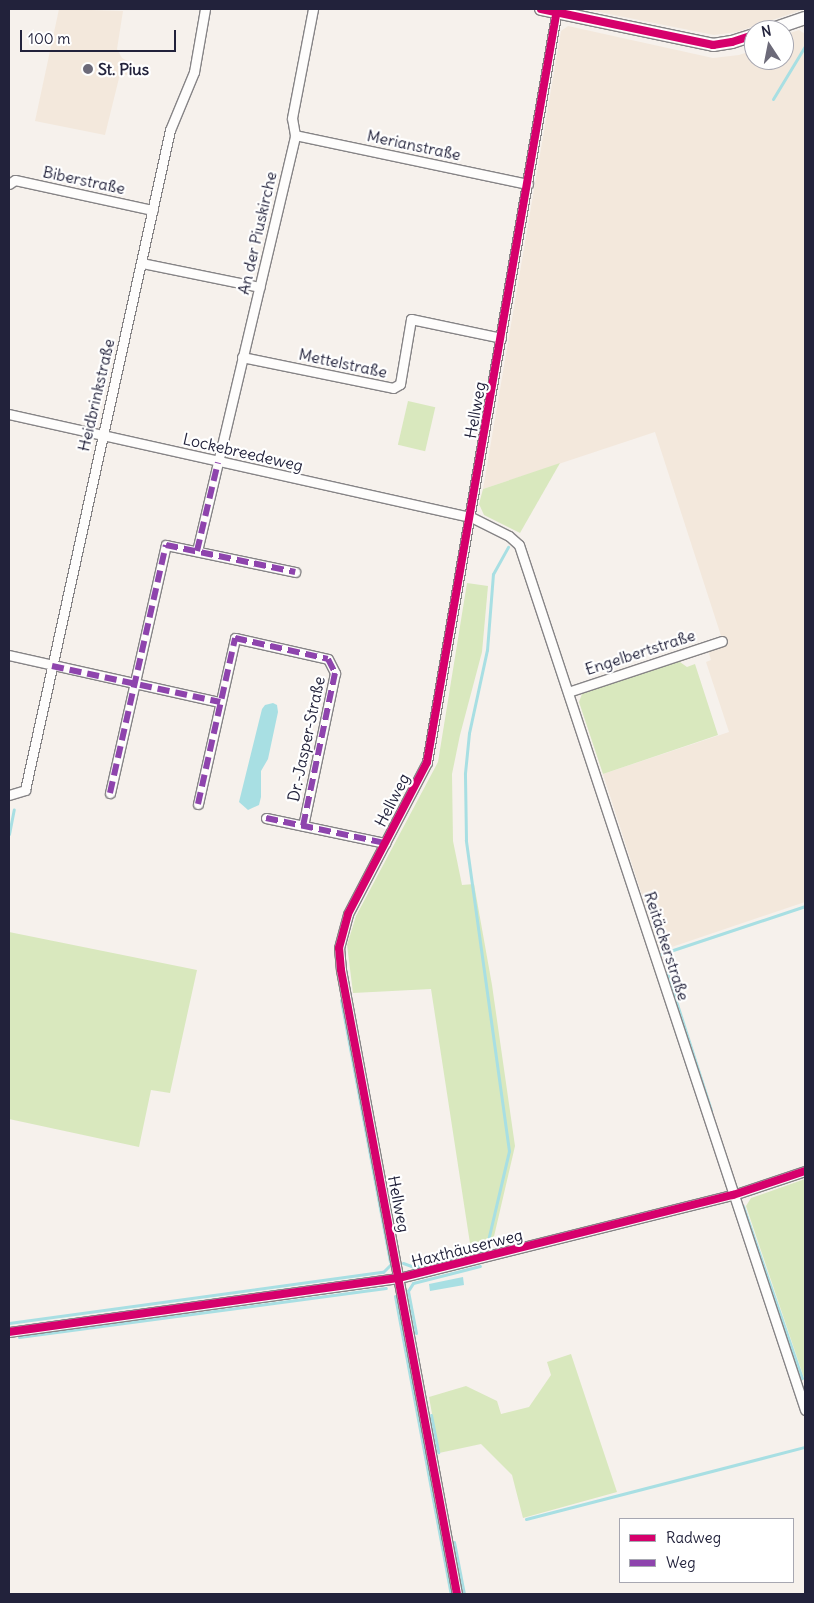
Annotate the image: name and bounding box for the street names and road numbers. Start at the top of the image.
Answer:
street label: Merianstraße [365,126,463,164]
street label: Biberstraße [41,162,127,198]
street label: An der Piuskirche [234,170,280,296]
street label: Heidbrinkstraße [74,337,118,453]
street label: Mettelstraße [297,344,389,382]
street label: Hellweg [461,380,489,440]
street label: Lockebreedeweg [181,429,305,475]
street label: Engelbertstraße [583,625,697,679]
street label: Dr.-Jasper-Straße [283,675,329,803]
street label: Hellweg [370,770,414,830]
street label: Reitäckerstraße [640,889,694,1003]
street label: Hellweg [384,1174,414,1234]
street label: Haxthäuserweg [409,1225,525,1271]

